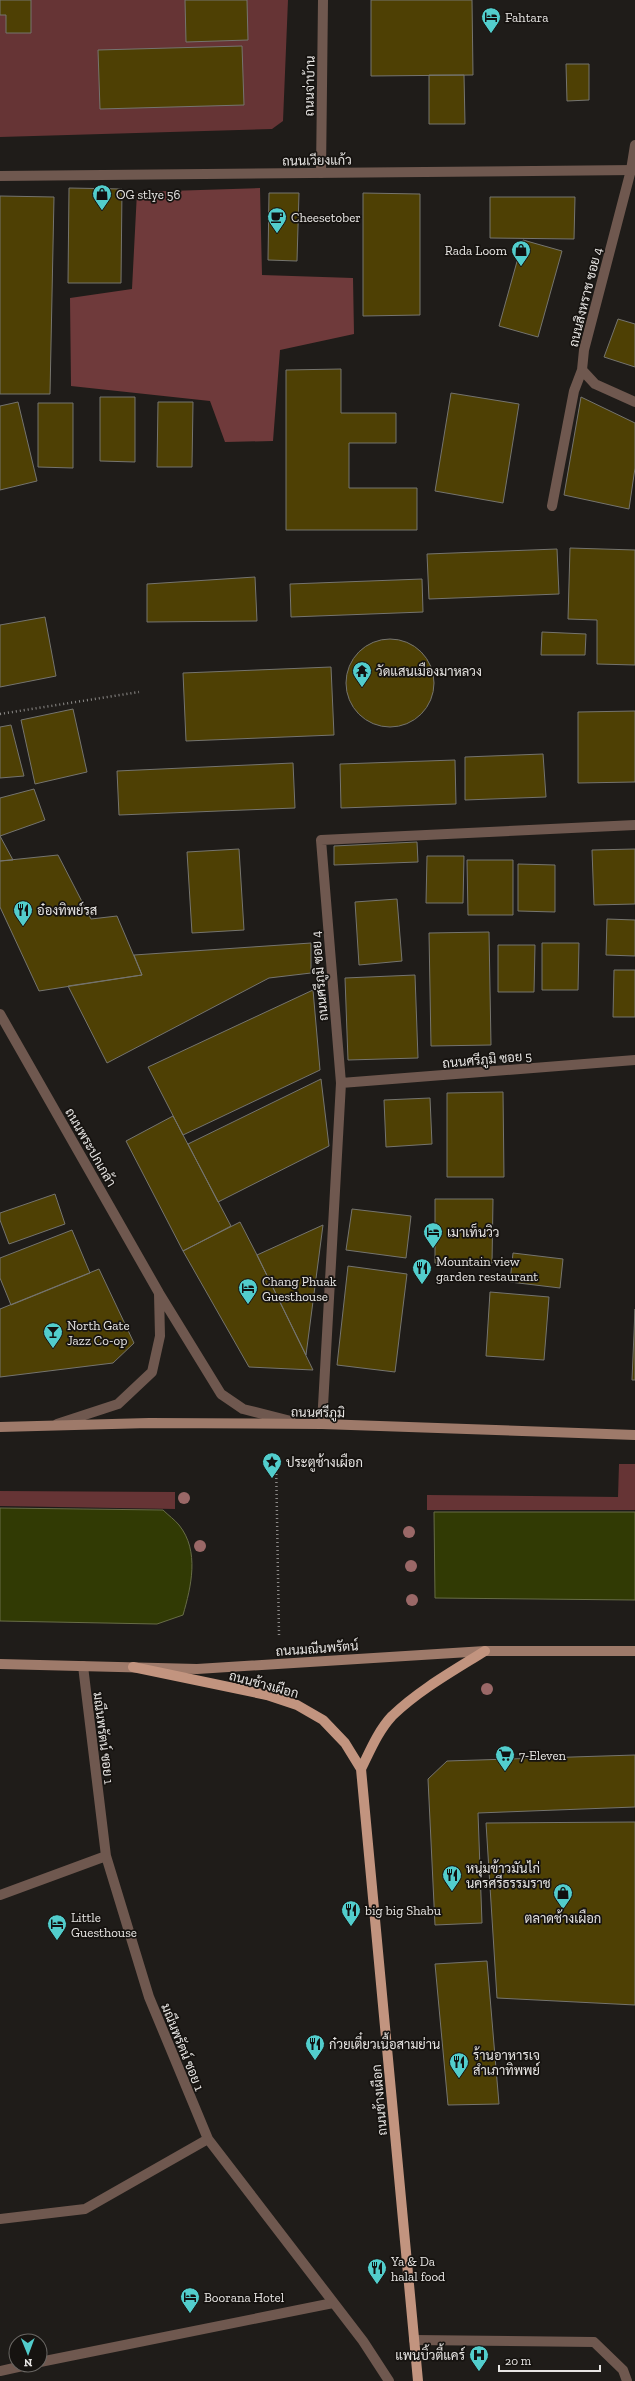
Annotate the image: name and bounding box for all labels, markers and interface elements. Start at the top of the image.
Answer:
hotel icon: Fahtara [480,6,502,34]
place label: Fahtara [505,10,549,25]
street label: ถนนจ่าบ้าน [299,56,318,116]
street label: ถนนเวียงแก้ว [282,150,352,169]
shop icon: OG stlye 56 [91,183,113,211]
place label: OG stlye 56 [116,187,180,202]
cafe icon: Cheesetober [266,206,288,234]
place label: Cheesetober [291,210,361,225]
shop icon: Rada Loom [510,239,532,267]
place label: Rada Loom [445,243,508,258]
street label: ถนนสิงหราช ซอย 4 [565,245,605,349]
temple icon: วัดแสนเมืองมาหลวง [351,660,373,688]
place label: วัดแสนเมืองมาหลวง [376,662,482,679]
restaurant icon: อ๋องทิพย์รส [12,899,34,927]
place label: อ๋องทิพย์รส [37,901,97,918]
street label: ถนนศรีภูมิ ซอย 4 [306,930,333,1022]
street label: ถนนศรีภูมิ ซอย 5 [441,1046,533,1073]
street label: ถนนพระปกเกล้า [62,1104,121,1189]
hotel icon: เมาเท็นวิว [422,1221,444,1249]
place label: เมาเท็นวิว [447,1223,499,1240]
place label: Mountain view garden restaurant [436,1254,538,1284]
restaurant icon: Mountain view garden restaurant [411,1257,433,1285]
place label: Chang Phuak Guesthouse [262,1274,337,1304]
hotel icon: Chang Phuak Guesthouse [237,1277,259,1305]
place label: North Gate Jazz Co-op [67,1318,130,1348]
bar icon: North Gate Jazz Co-op [42,1321,64,1349]
street label: ถนนศรีภูมิ [291,1403,345,1422]
place icon: ประตูช้างเผือก [261,1451,283,1479]
place label: ประตูช้างเผือก [286,1453,363,1472]
street label: ถนนมณีนพรัตน์ [275,1636,359,1659]
street label: ถนนช้างเผือก [227,1666,301,1701]
street label: มณีนพรัตน์ ซอย 1 [90,1691,119,1785]
supermarket icon: 7-Eleven [494,1744,516,1772]
place label: 7-Eleven [519,1748,567,1763]
place label: หนุ่มข้าวมันไก่ นครศรีธรรมราช [466,1859,551,1891]
restaurant icon: หนุ่มข้าวมันไก่ นครศรีธรรมราช [441,1864,463,1892]
shop icon: ตลาดช้างเผือก [552,1882,574,1910]
restaurant icon: big big Shabu [340,1899,362,1927]
place label: big big Shabu [364,1903,442,1918]
place label: ตลาดช้างเผือก [525,1909,601,1926]
place label: Little Guesthouse [71,1910,137,1940]
hotel icon: Little Guesthouse [46,1913,68,1941]
street label: มณีนพรัตน์ ซอย 1 [158,2001,209,2093]
place label: ก๋วยเตี๋ยวเนื้อสามย่าน [329,2032,440,2052]
restaurant icon: ก๋วยเตี๋ยวเนื้อสามย่าน [304,2033,326,2061]
place label: ร้านอาหารเจ สำเภาทิพพย์ [473,2046,540,2078]
restaurant icon: ร้านอาหารเจ สำเภาทิพพย์ [448,2051,470,2079]
street label: ถนนช้างเผือก [367,2064,390,2136]
place label: Ya & Da halal food [390,2254,445,2284]
restaurant icon: Ya & Da halal food [366,2257,388,2285]
hotel icon: Boorana Hotel [179,2286,201,2314]
place label: Boorana Hotel [204,2290,285,2305]
north arrow [8,2333,48,2373]
place label: แพนบิ้วตี้แคร์ [395,2343,465,2363]
hospital icon: แพนบิ้วตี้แคร์ [468,2344,490,2372]
scale bar [499,2347,600,2373]
text: 20 m [505,2354,532,2368]
text: N [23,2356,32,2369]

